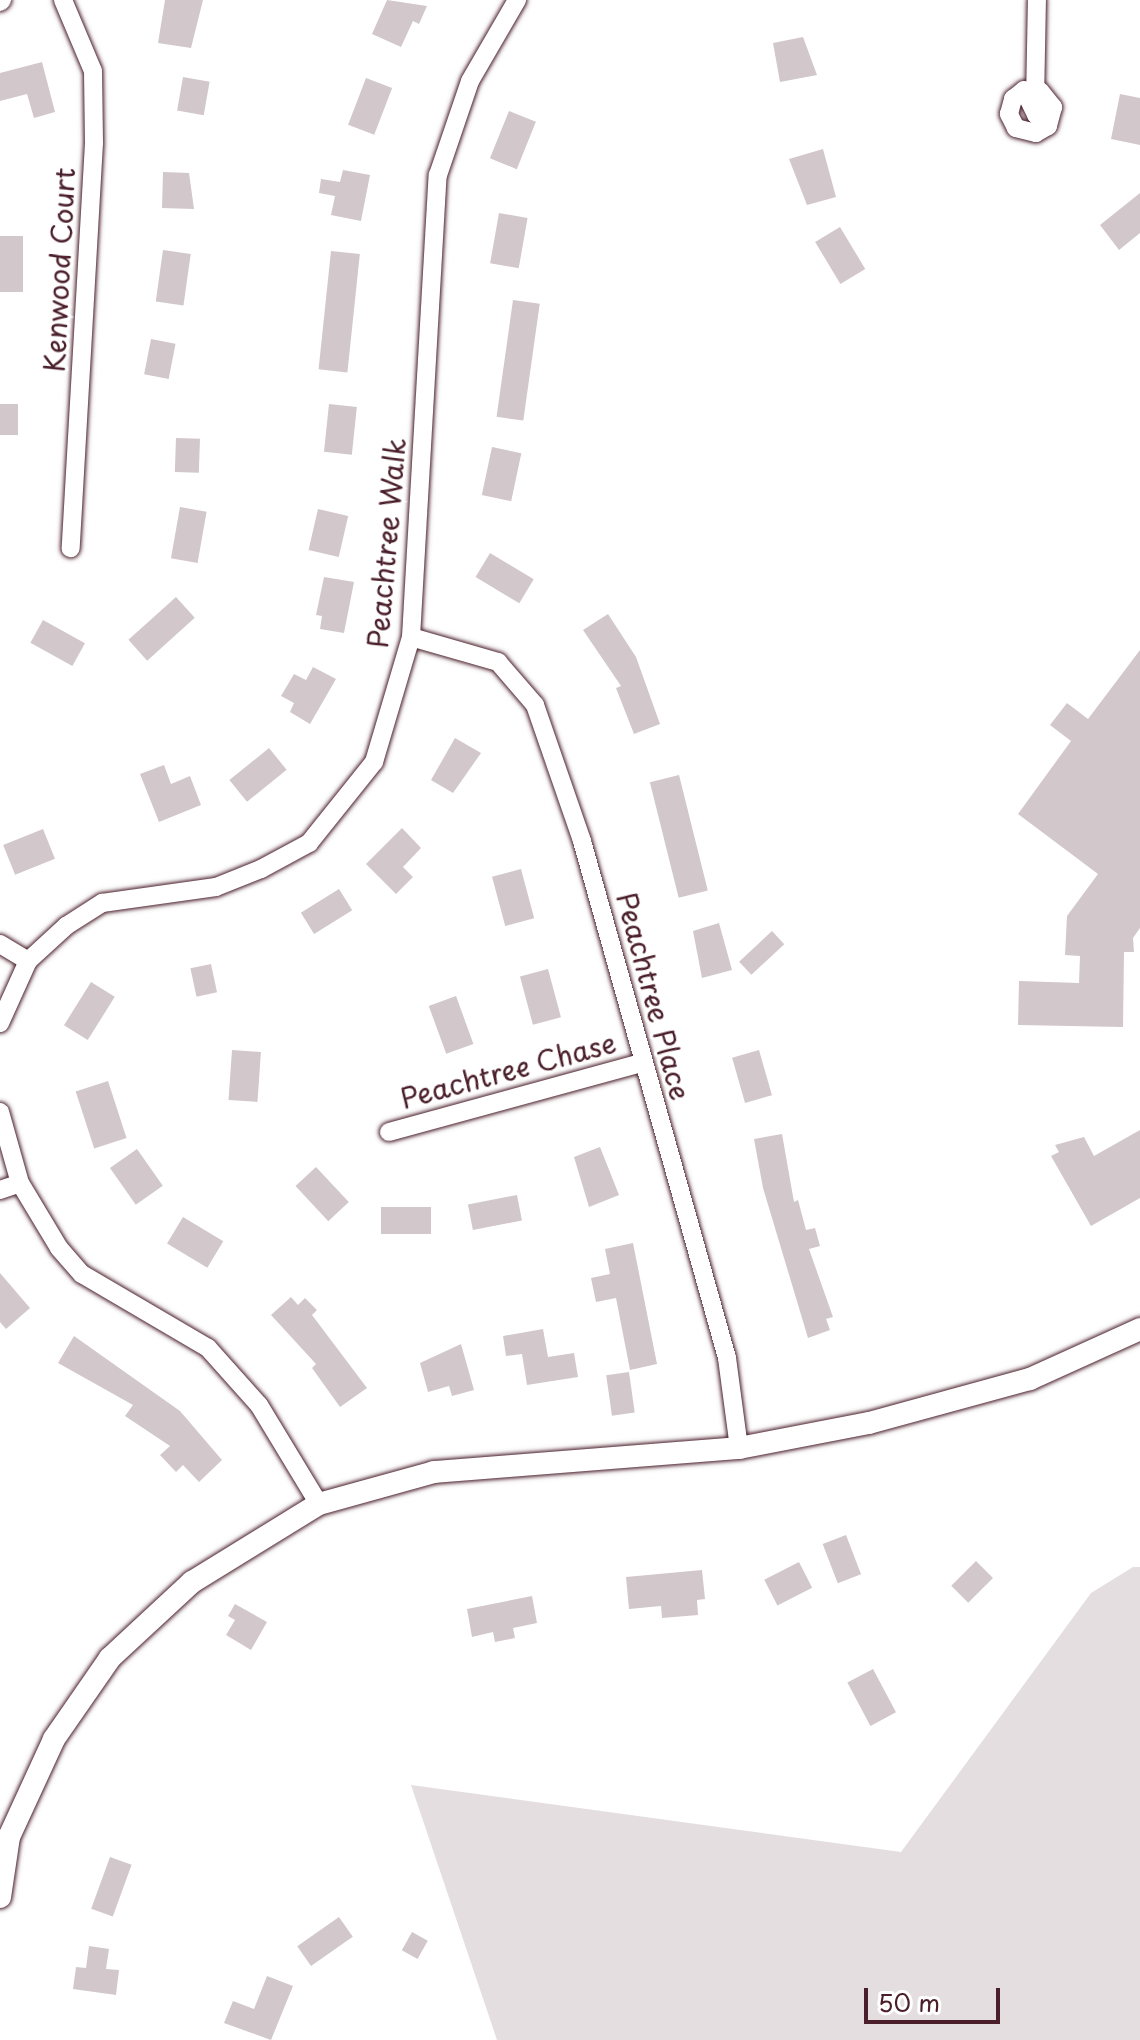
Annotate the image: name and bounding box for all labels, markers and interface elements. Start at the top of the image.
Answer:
street label: Kenwood Court [37,166,81,374]
street label: Peachtree Walk [360,434,412,652]
street label: Peachtree Place [610,887,698,1105]
street label: Peachtree Chase [394,1024,622,1116]
scale bar [868,1972,1004,2022]
text: 50 m [878,1984,940,2020]

